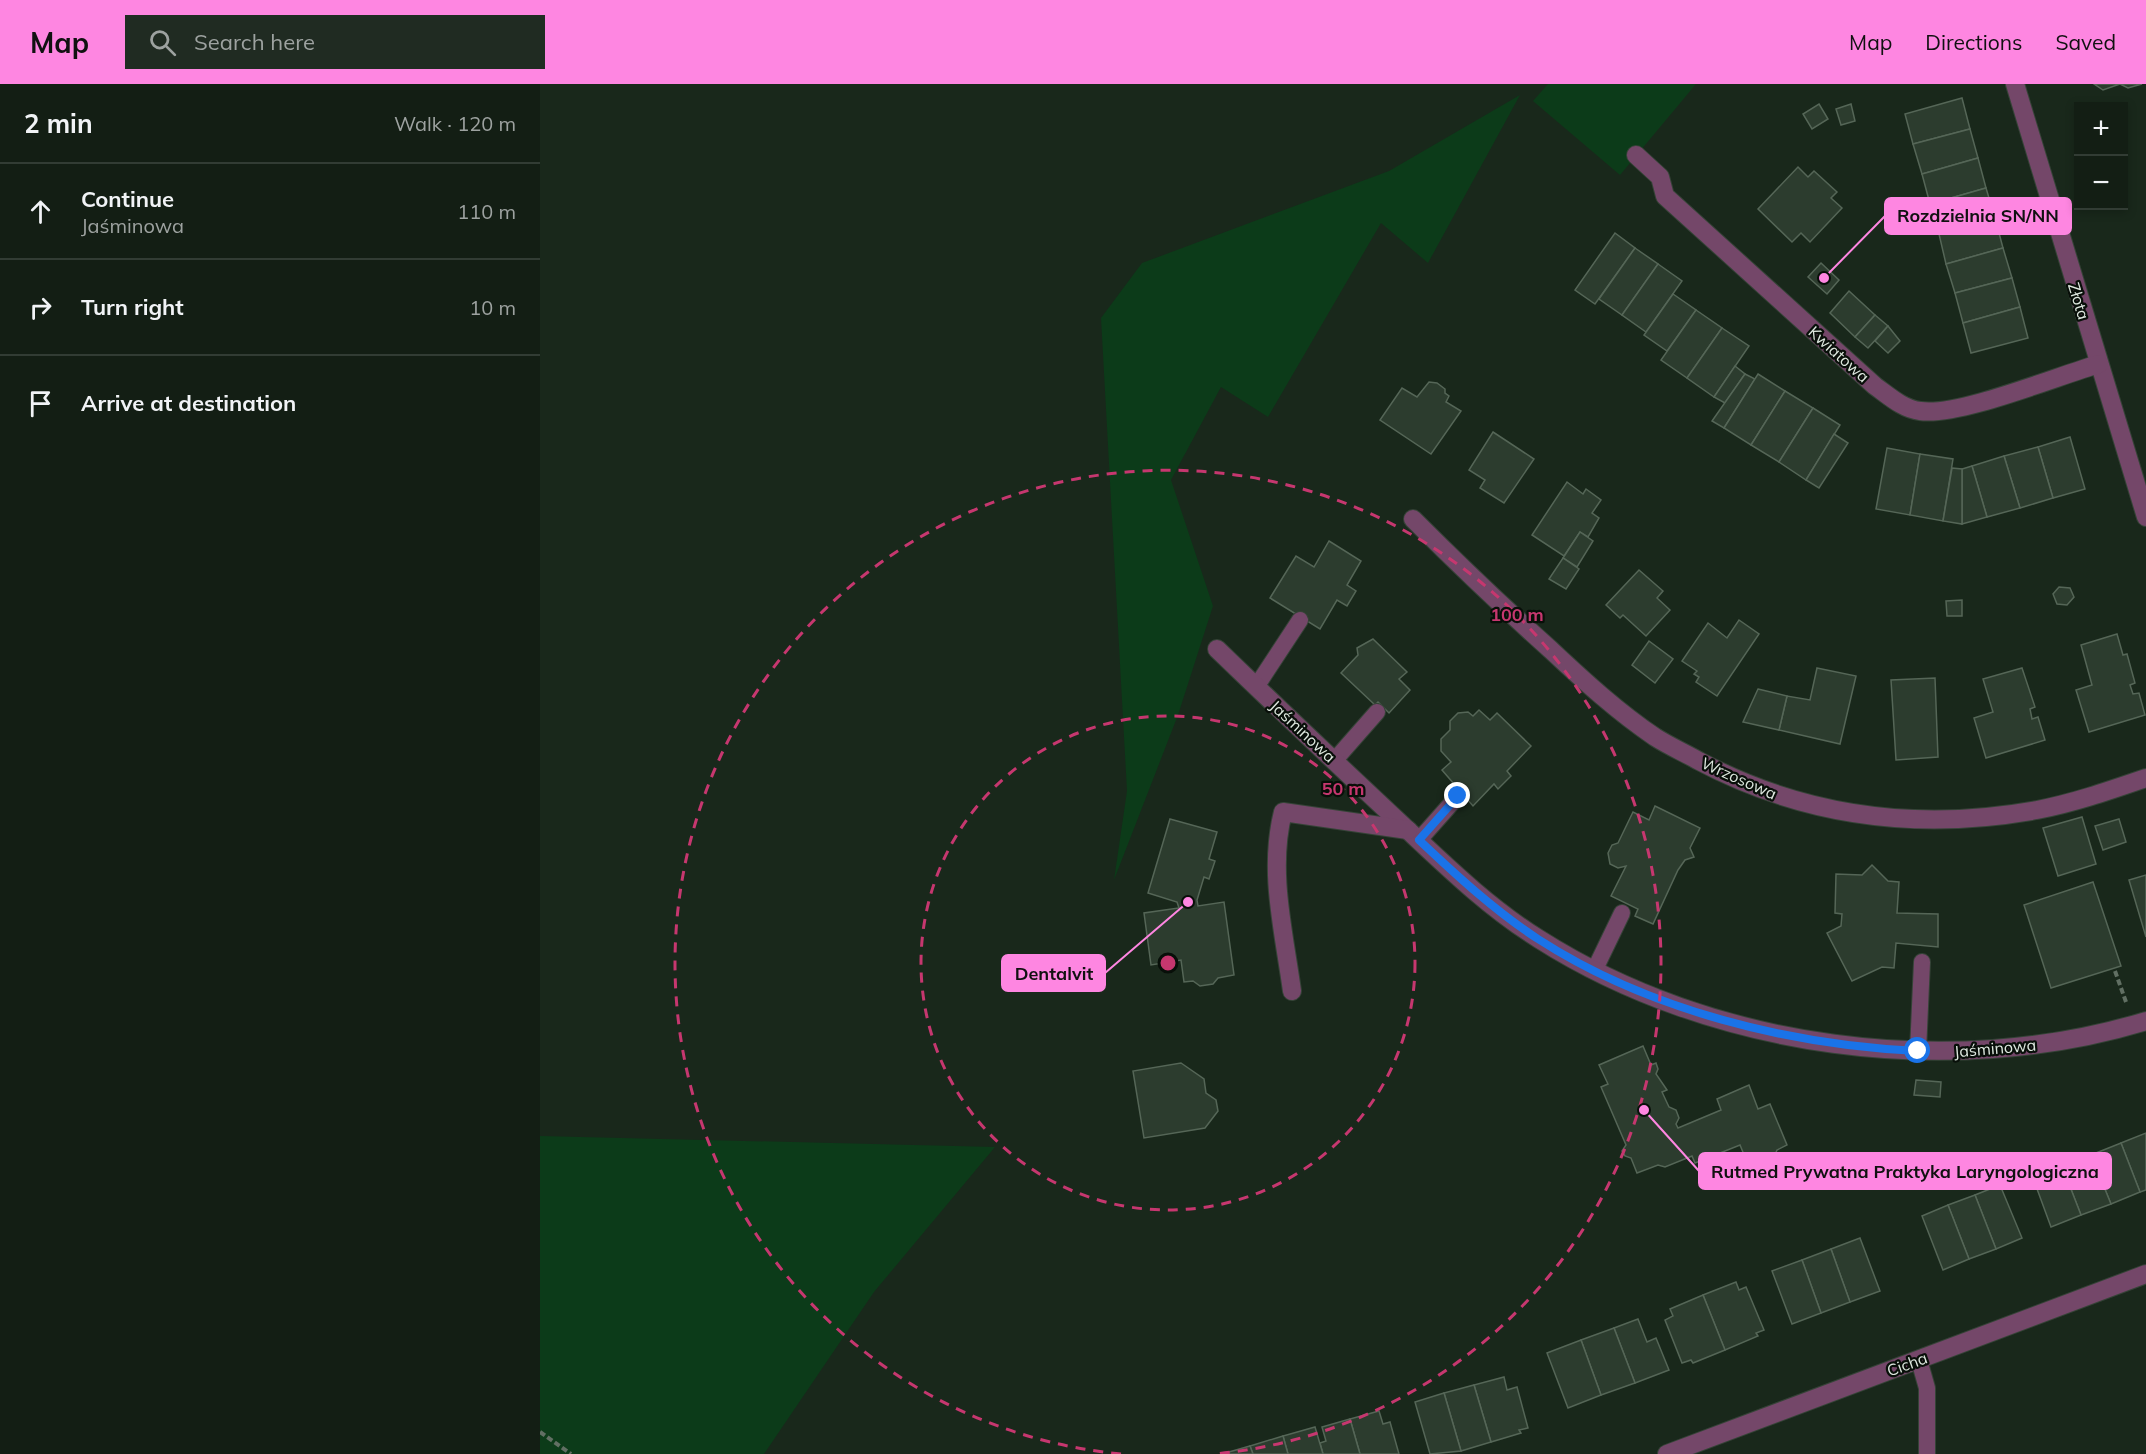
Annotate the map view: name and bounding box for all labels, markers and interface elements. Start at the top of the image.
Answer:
search box [125,15,545,69]
text: Map [30,25,89,60]
icon: search [146,26,179,59]
text: Search here [194,28,315,56]
text: Map [1849,29,1892,55]
text: Directions [1925,29,2022,55]
text: Saved [2055,29,2116,55]
map controls [2074,102,2128,210]
button: + [2074,102,2128,156]
text: 2 min [24,107,93,140]
text: Walk · 120 m [394,111,516,136]
button: − [2074,156,2128,210]
text: Continue [81,185,174,213]
icon: ahead [24,195,57,228]
callout: Rozdzielnia SN/NN [1885,198,2071,234]
text: 110 m [457,199,516,224]
text: Rozdzielnia SN/NN [1897,204,2059,227]
text: Jaśminowa [81,213,184,238]
street label: Złota [2064,280,2094,322]
icon: right [24,291,57,324]
text: Turn right [81,293,184,321]
text: 10 m [469,295,516,320]
street label: Kwiatowa [1804,322,1874,386]
icon: arrive [24,387,57,420]
text: Arrive at destination [81,389,296,417]
text: 100 m [1490,603,1544,626]
street label: Jaśminowa [1266,696,1340,766]
street label: Wrzosowa [1698,753,1780,803]
text: 50 m [1322,777,1364,800]
route end [1444,782,1470,808]
centre of rings [1158,953,1178,973]
callout: Dentalvit [1002,955,1105,991]
text: Dentalvit [1015,962,1093,985]
street label: Jaśminowa [1953,1034,2037,1062]
route start [1904,1037,1930,1063]
callout: Rutmed Prywatna Praktyka Laryngologiczna [1699,1153,2111,1189]
text: Rutmed Prywatna Praktyka Laryngologiczna [1711,1160,2099,1183]
street label: Cicha [1884,1347,1930,1381]

